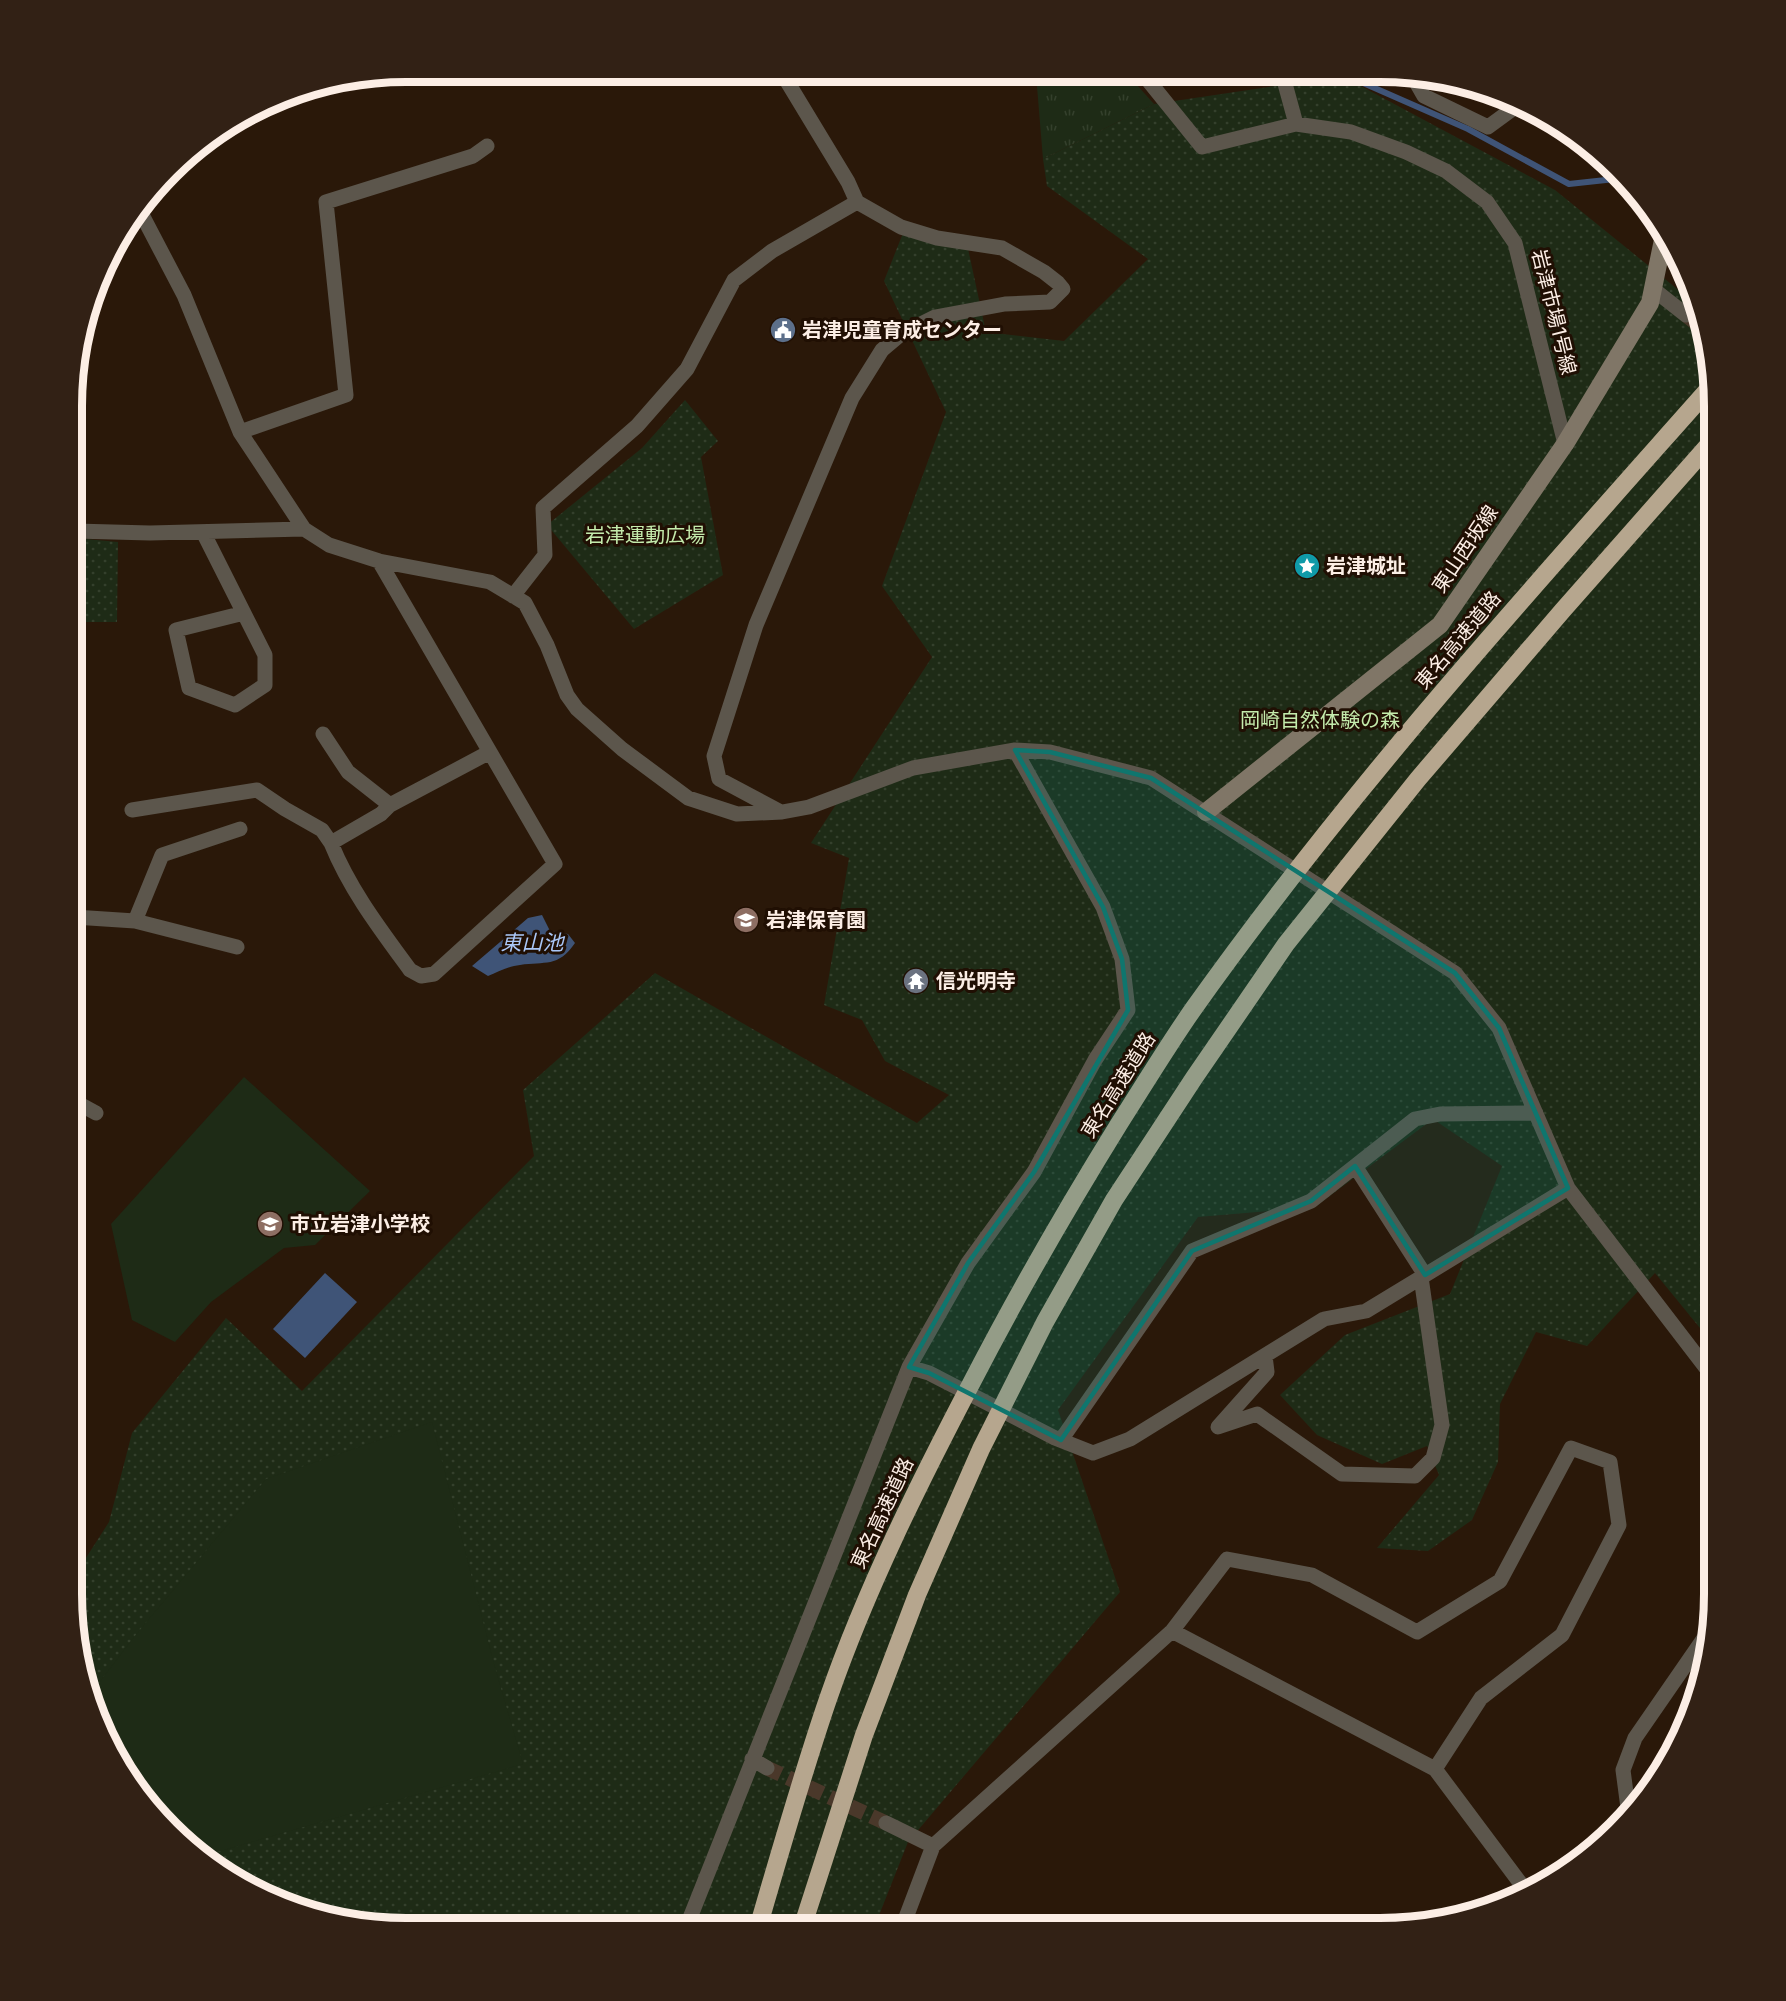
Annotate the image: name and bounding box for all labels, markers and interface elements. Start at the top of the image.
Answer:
street label: 岩津市場1号線 [1527,247,1581,377]
public building icon: 岩津児童育成センター [768,315,798,345]
place label: 岩津児童育成センター [802,318,1002,342]
street label: 東山西坂線 [1427,501,1503,597]
park label: 岩津運動広場 [585,523,705,547]
place icon: 岩津城址 [1292,551,1322,581]
place label: 岩津城址 [1326,554,1406,578]
street label: 東名高速道路 [1410,586,1506,694]
park label: 岡崎自然体験の森 [1240,708,1400,732]
school or university icon: 岩津保育園 [731,905,761,935]
place label: 岩津保育園 [766,908,866,932]
water label: 東山池 [501,930,565,955]
temple icon: 信光明寺 [901,966,931,996]
place label: 信光明寺 [936,969,1016,993]
street label: 東名高速道路 [1076,1028,1160,1142]
school or university icon: 市立岩津小学校 [255,1209,285,1239]
place label: 市立岩津小学校 [290,1212,430,1236]
street label: 東名高速道路 [846,1454,918,1572]

